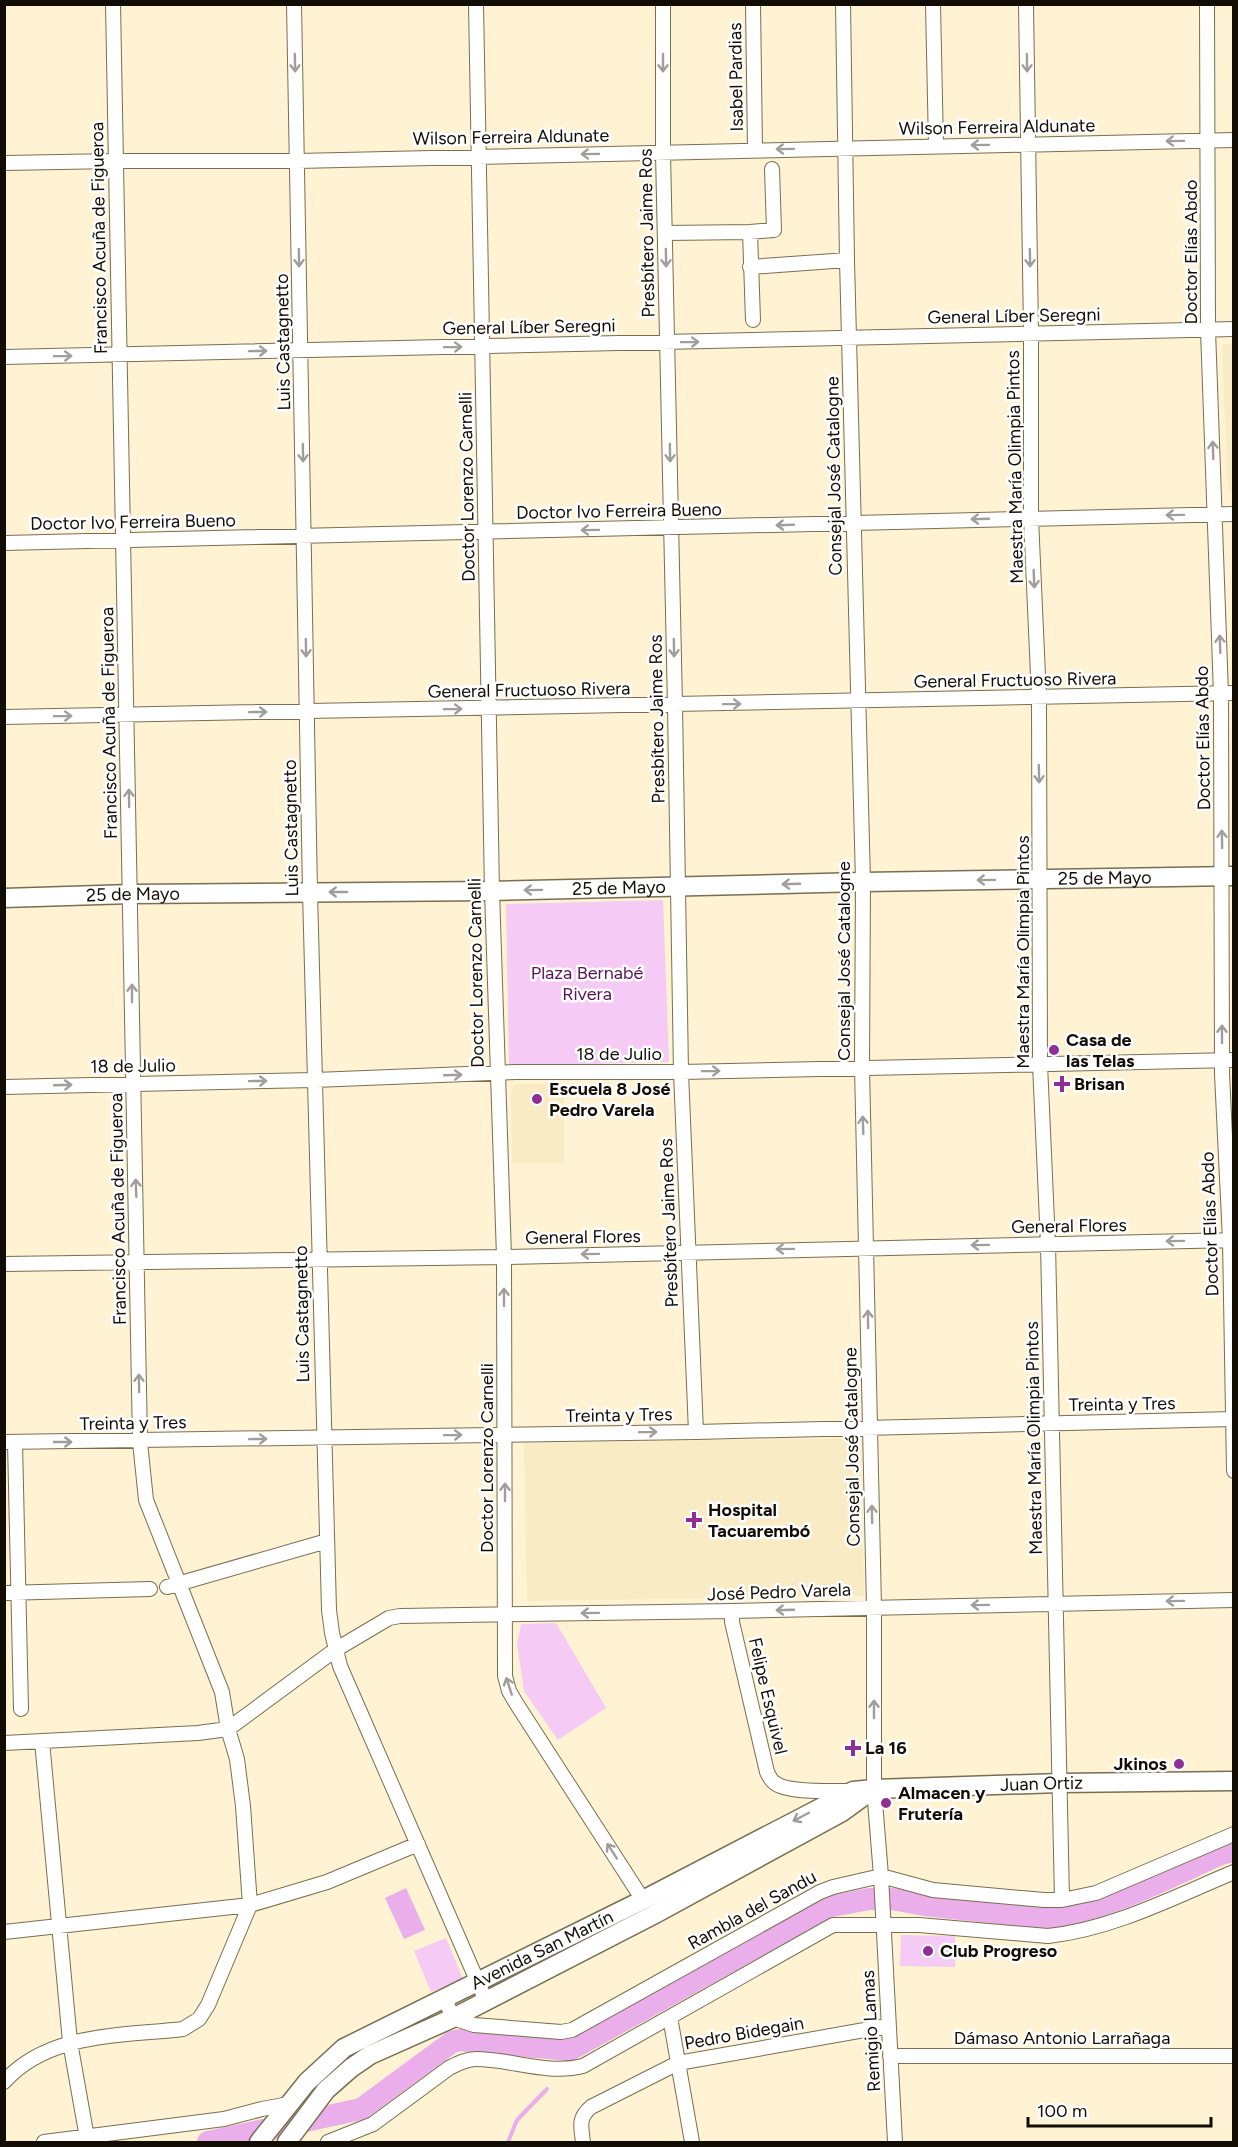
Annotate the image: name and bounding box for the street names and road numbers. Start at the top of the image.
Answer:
street label: Isabel Pardias [724,22,748,132]
street label: Wilson Ferreira Aldunate [898,114,1096,140]
street label: Francisco Acuña de Figueroa [86,122,112,354]
street label: Wilson Ferreira Aldunate [412,124,610,150]
street label: Presbítero Jaime Ros [635,148,659,318]
street label: Doctor Elías Abdo [1180,180,1202,324]
street label: Luis Castagnetto [271,273,295,411]
street label: General Líber Seregni [927,303,1101,329]
street label: General Líber Seregni [442,314,616,340]
street label: Maestra María Olimpia Pintos [1002,350,1028,584]
street label: Consejal José Catalogne [821,376,847,576]
street label: Doctor Lorenzo Carnelli [454,392,480,582]
street label: Doctor Ivo Ferreira Bueno [516,498,722,524]
street label: Doctor Ivo Ferreira Bueno [30,509,236,535]
street label: Francisco Acuña de Figueroa [96,607,122,839]
street label: Presbítero Jaime Ros [645,634,669,804]
street label: Doctor Elías Abdo [1191,665,1215,811]
street label: General Fructuoso Rivera [913,667,1117,693]
street label: General Fructuoso Rivera [427,677,631,703]
street label: Luis Castagnetto [279,759,303,897]
street label: Maestra María Olimpia Pintos [1012,835,1034,1069]
street label: Consejal José Catalogne [833,861,855,1061]
street label: 25 de Mayo [1058,866,1152,890]
street label: 25 de Mayo [572,876,666,900]
street label: Doctor Lorenzo Carnelli [463,878,489,1068]
street label: 25 de Mayo [86,883,180,906]
street label: 18 de Julio [576,1043,662,1065]
street label: 18 de Julio [90,1054,176,1078]
street label: Francisco Acuña de Figueroa [105,1093,131,1325]
street label: Presbítero Jaime Ros [655,1138,683,1308]
street label: Doctor Elías Abdo [1196,1151,1224,1297]
street label: General Flores [1011,1214,1127,1238]
street label: General Flores [525,1225,641,1249]
street label: Luis Castagnetto [290,1245,314,1383]
street label: Maestra María Olimpia Pintos [1021,1321,1047,1555]
street label: Consejal José Catalogne [839,1347,865,1547]
street label: Doctor Lorenzo Carnelli [476,1363,498,1553]
street label: Treinta y Tres [1068,1392,1176,1416]
street label: Treinta y Tres [565,1403,673,1427]
street label: Treinta y Tres [79,1411,187,1435]
street label: José Pedro Varela [707,1578,851,1606]
street label: Felipe Esquivel [744,1635,792,1757]
street label: Juan Ortiz [1000,1772,1083,1796]
street label: Rambla del Sandu [684,1866,820,1954]
street label: Avenida San Martín [467,1906,617,1994]
street label: Remigio Lamas [857,1970,885,2092]
street label: Pedro Bidegain [682,2012,806,2054]
street label: Dámaso Antonio Larrañaga [954,2027,1170,2049]

